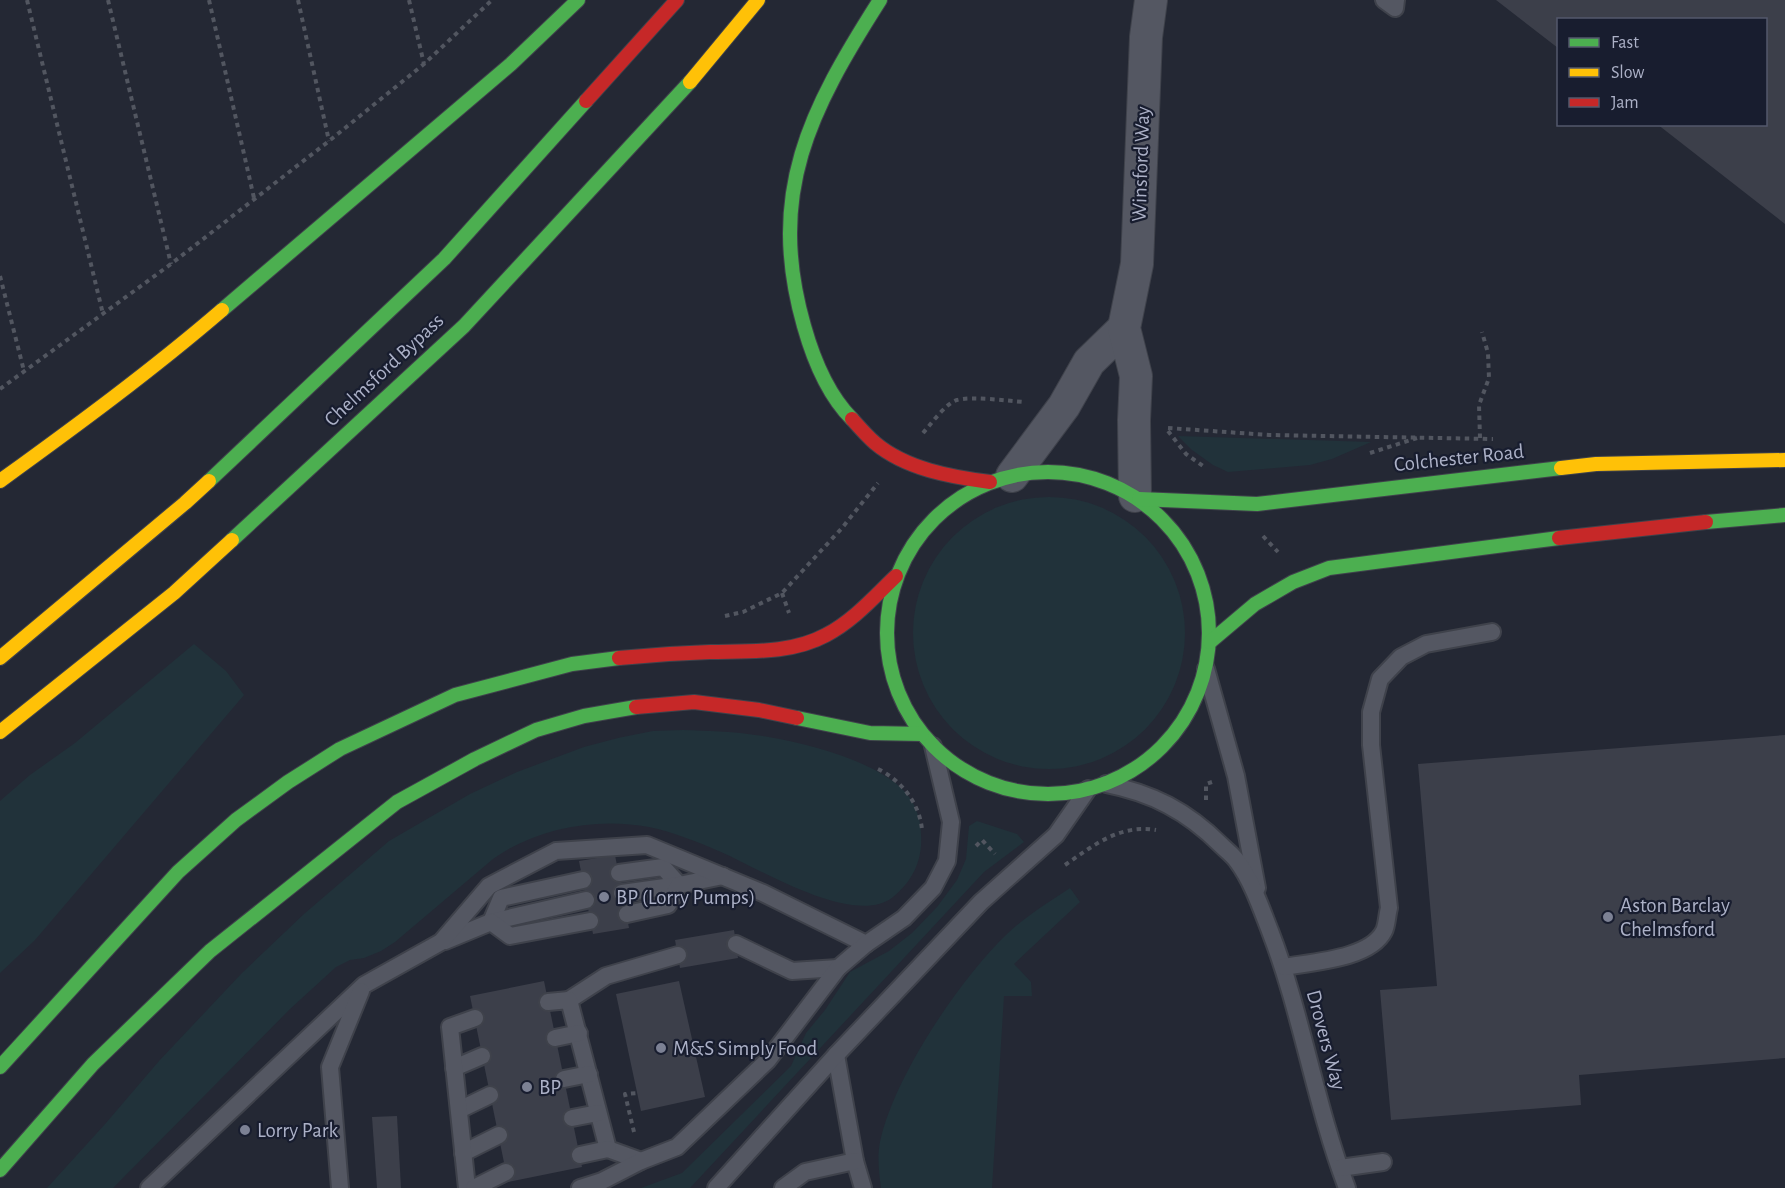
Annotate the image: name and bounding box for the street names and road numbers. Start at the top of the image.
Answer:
street label: Winsford Way [1128,106,1154,222]
street label: Chelmsford Bypass [320,310,448,430]
street label: Colchester Road [1393,441,1525,475]
street label: Drovers Way [1303,988,1349,1092]

